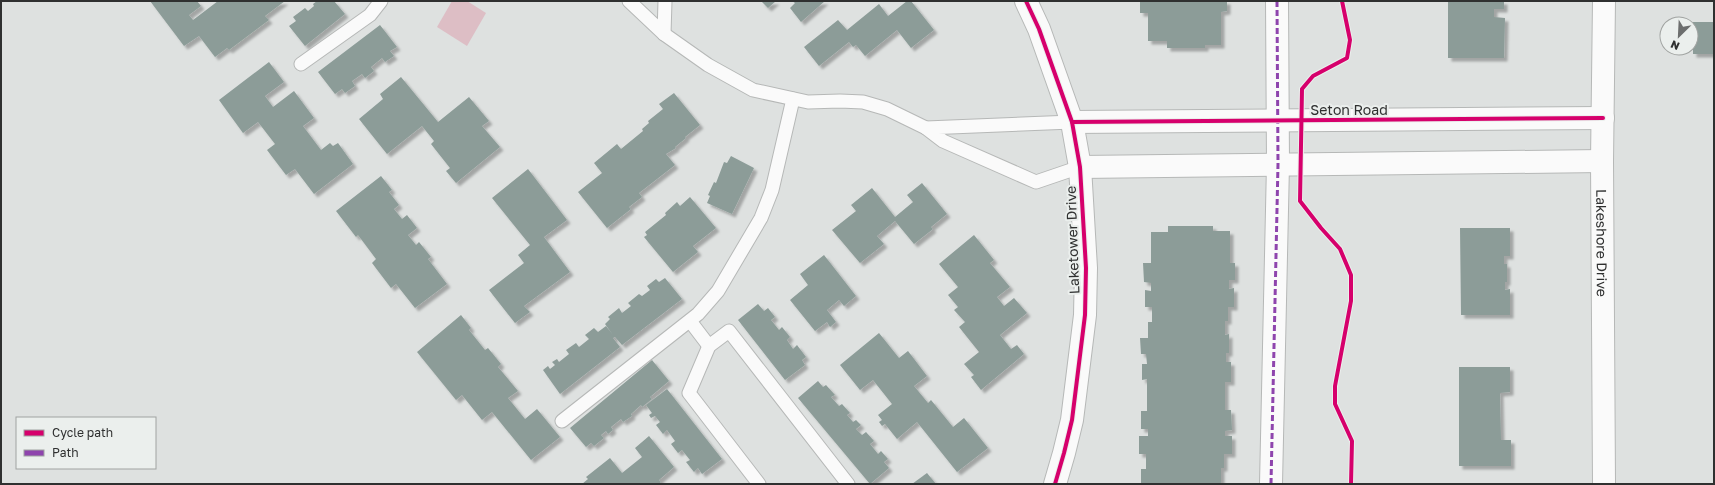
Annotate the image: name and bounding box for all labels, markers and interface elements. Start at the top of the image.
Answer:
north arrow [1659,16,1699,56]
text: N [1668,38,1681,53]
street label: Seton Road [1310,101,1388,118]
street label: Laketower Drive [1062,185,1082,295]
street label: Lakeshore Drive [1594,189,1611,297]
legend [16,417,156,469]
text: Cycle path [52,425,113,440]
text: Path [52,445,79,460]

